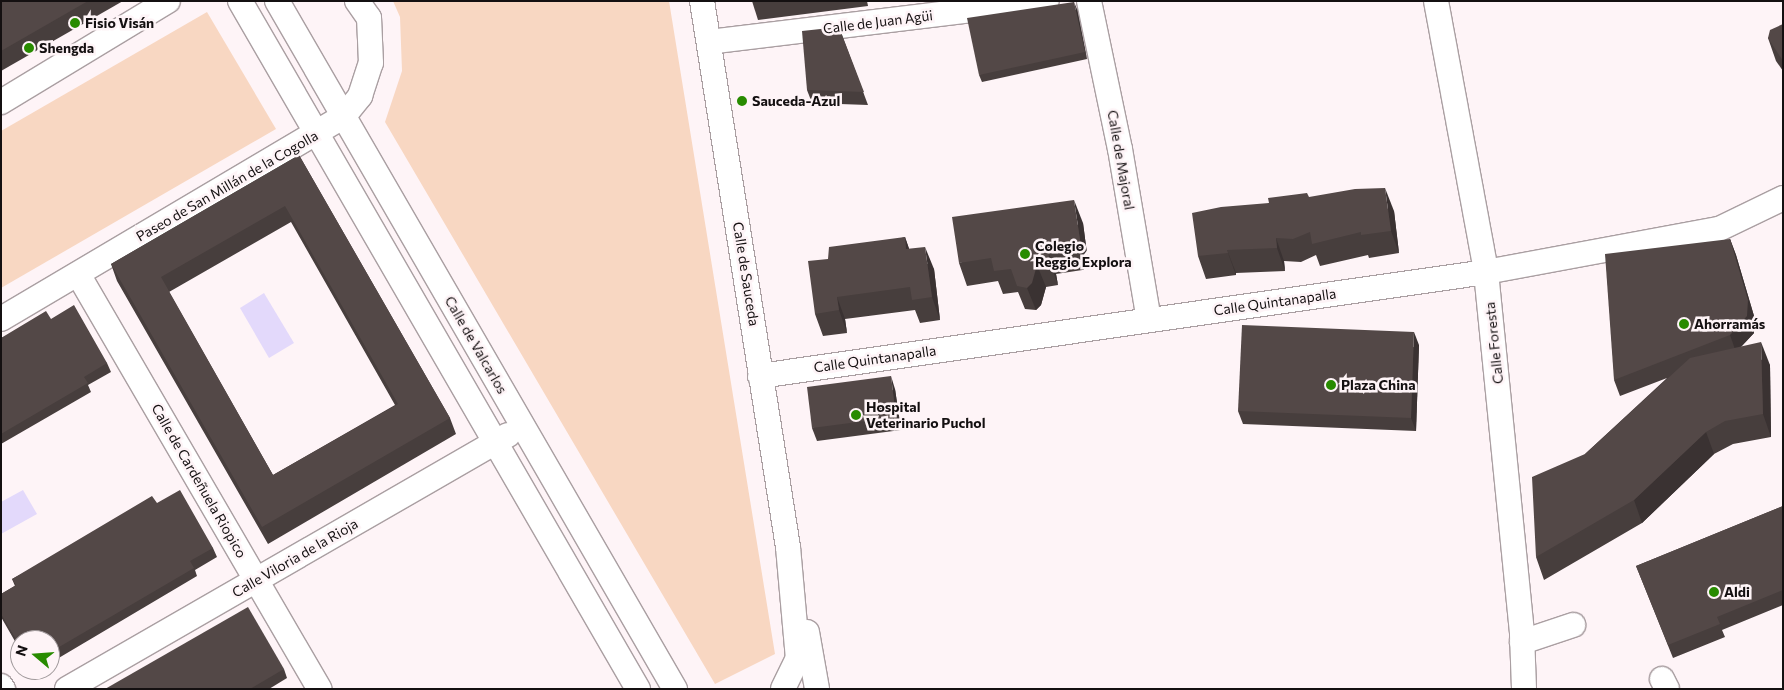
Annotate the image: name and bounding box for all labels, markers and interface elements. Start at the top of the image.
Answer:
street label: Calle de Juan Agüi [822,7,934,37]
place label: Fisio Visán [85,15,154,31]
marker: Fisio Visán [69,17,81,29]
place label: Shengda [39,40,94,56]
marker: Shengda [23,42,35,54]
place label: Sauceda-Azul [752,93,840,109]
marker: Sauceda-Azul [736,95,748,107]
street label: Calle de Majoral [1104,109,1138,211]
street label: Paseo de San Millán de la Cogolla [133,127,321,245]
street label: Calle de Sauceda [729,221,763,327]
place label: Colegio Reggio Explora [1035,238,1132,270]
marker: Colegio Reggio Explora [1019,248,1031,260]
street label: Calle Quintanapalla [1213,285,1337,319]
street label: Calle de Valcarlos [441,293,511,397]
street label: Calle Foresta [1481,301,1507,385]
place label: Ahorramás [1694,316,1765,332]
marker: Ahorramás [1678,318,1690,330]
street label: Calle Quintanapalla [813,342,937,376]
place label: Plaza China [1341,377,1416,393]
marker: Plaza China [1325,379,1337,391]
place label: Hospital Veterinario Puchol [866,399,986,432]
street label: Calle de Cardeñuela Riopico [148,401,250,561]
marker: Hospital Veterinario Puchol [850,409,862,421]
street label: Calle Viloria de la Rioja [229,515,361,601]
place label: Aldi [1724,584,1750,600]
marker: Aldi [1708,586,1720,598]
north arrow [10,630,60,680]
text: N [12,643,31,658]

